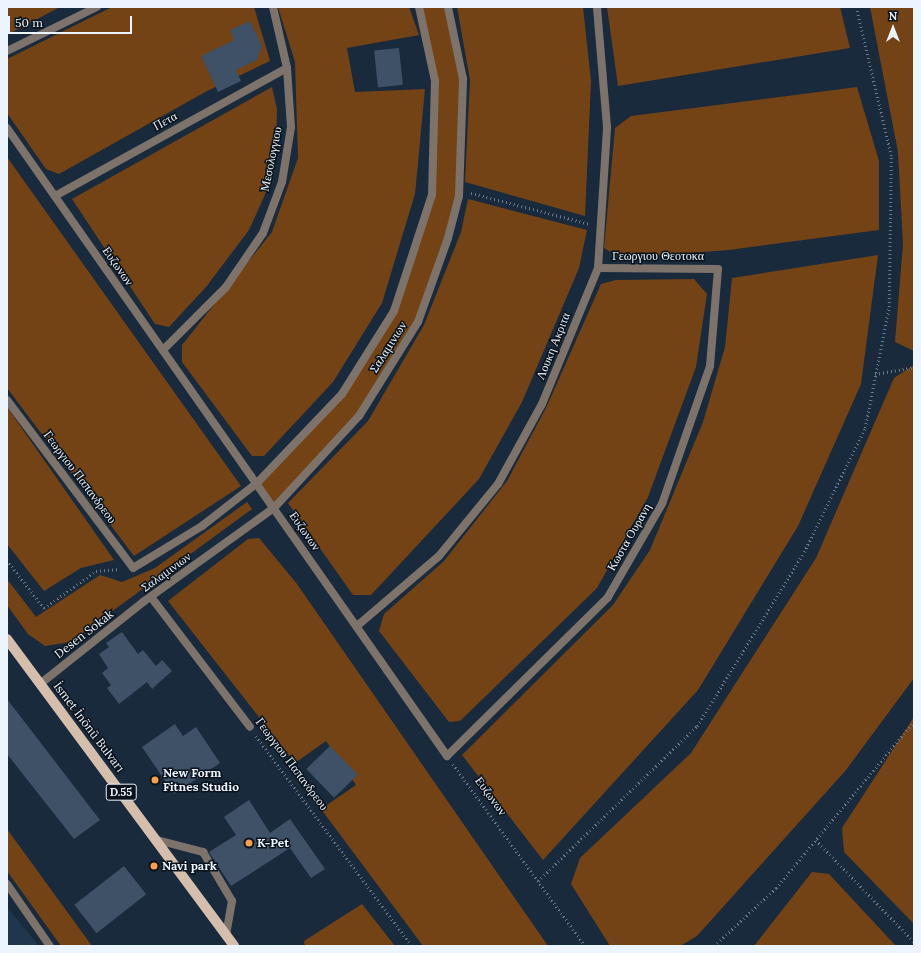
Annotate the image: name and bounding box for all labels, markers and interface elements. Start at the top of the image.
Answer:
scale bar [10,8,134,34]
north arrow [873,8,913,48]
text: N [889,9,897,23]
text: 50 m [15,15,43,30]
street label: Πετα [150,109,180,133]
street label: Μεσολογγιου [257,125,285,193]
street label: Ευζωνων [99,244,137,288]
street label: Γεωργιου Θεοτοκα [612,249,704,263]
street label: Λουκη Ακριτα [533,310,573,382]
street label: Σαλαμινιων [367,319,409,375]
street label: Γεωργιου Παπανδρεου [41,428,119,526]
street label: Κωστα Ουρανη [604,501,654,573]
street label: Ευζωνων [286,509,324,553]
street label: Σαλαμινιων [138,549,194,595]
street label: Desen Sokak [52,607,116,661]
street label: İsmet İnönü Bulvarı [51,679,127,775]
street label: Γεωργιου Παπανδρεου [253,715,331,813]
place label: New Form Fitnes Studio [163,766,239,794]
street label: Ευζωνων [472,774,510,818]
marker: New Form Fitnes Studio [150,775,160,785]
road number: D.55 [105,783,137,801]
place label: K-Pet [257,836,289,850]
marker: K-Pet [244,838,254,848]
place label: Navi park [162,859,217,873]
marker: Navi park [149,861,159,871]

